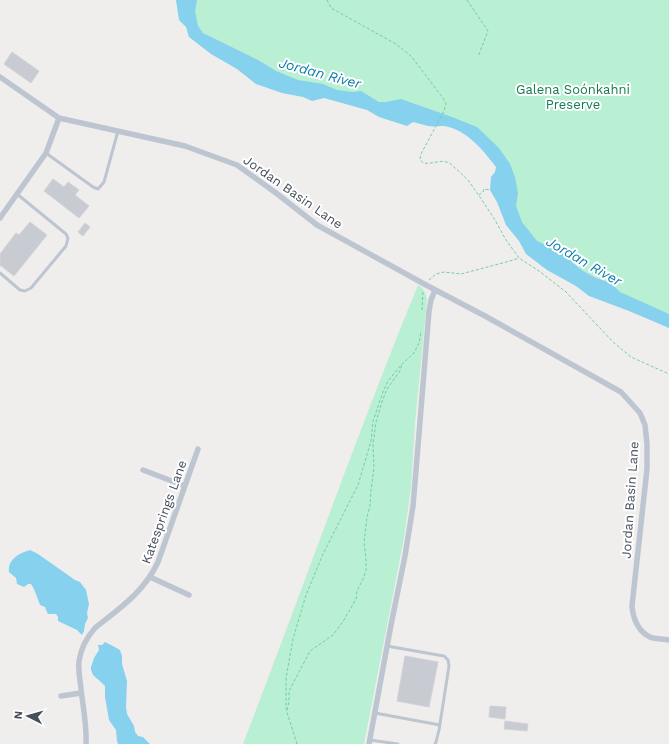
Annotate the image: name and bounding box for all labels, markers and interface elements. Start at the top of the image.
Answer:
water label: Jordan River [277,54,363,92]
park label: Galena Soónkahni Preserve [516,82,630,112]
street label: Jordan Basin Lane [241,152,345,232]
water label: Jordan River [543,233,625,289]
street label: Jordan Basin Lane [618,441,642,559]
street label: Katesprings Lane [138,458,190,566]
north arrow [8,696,48,736]
text: N [12,710,25,720]

